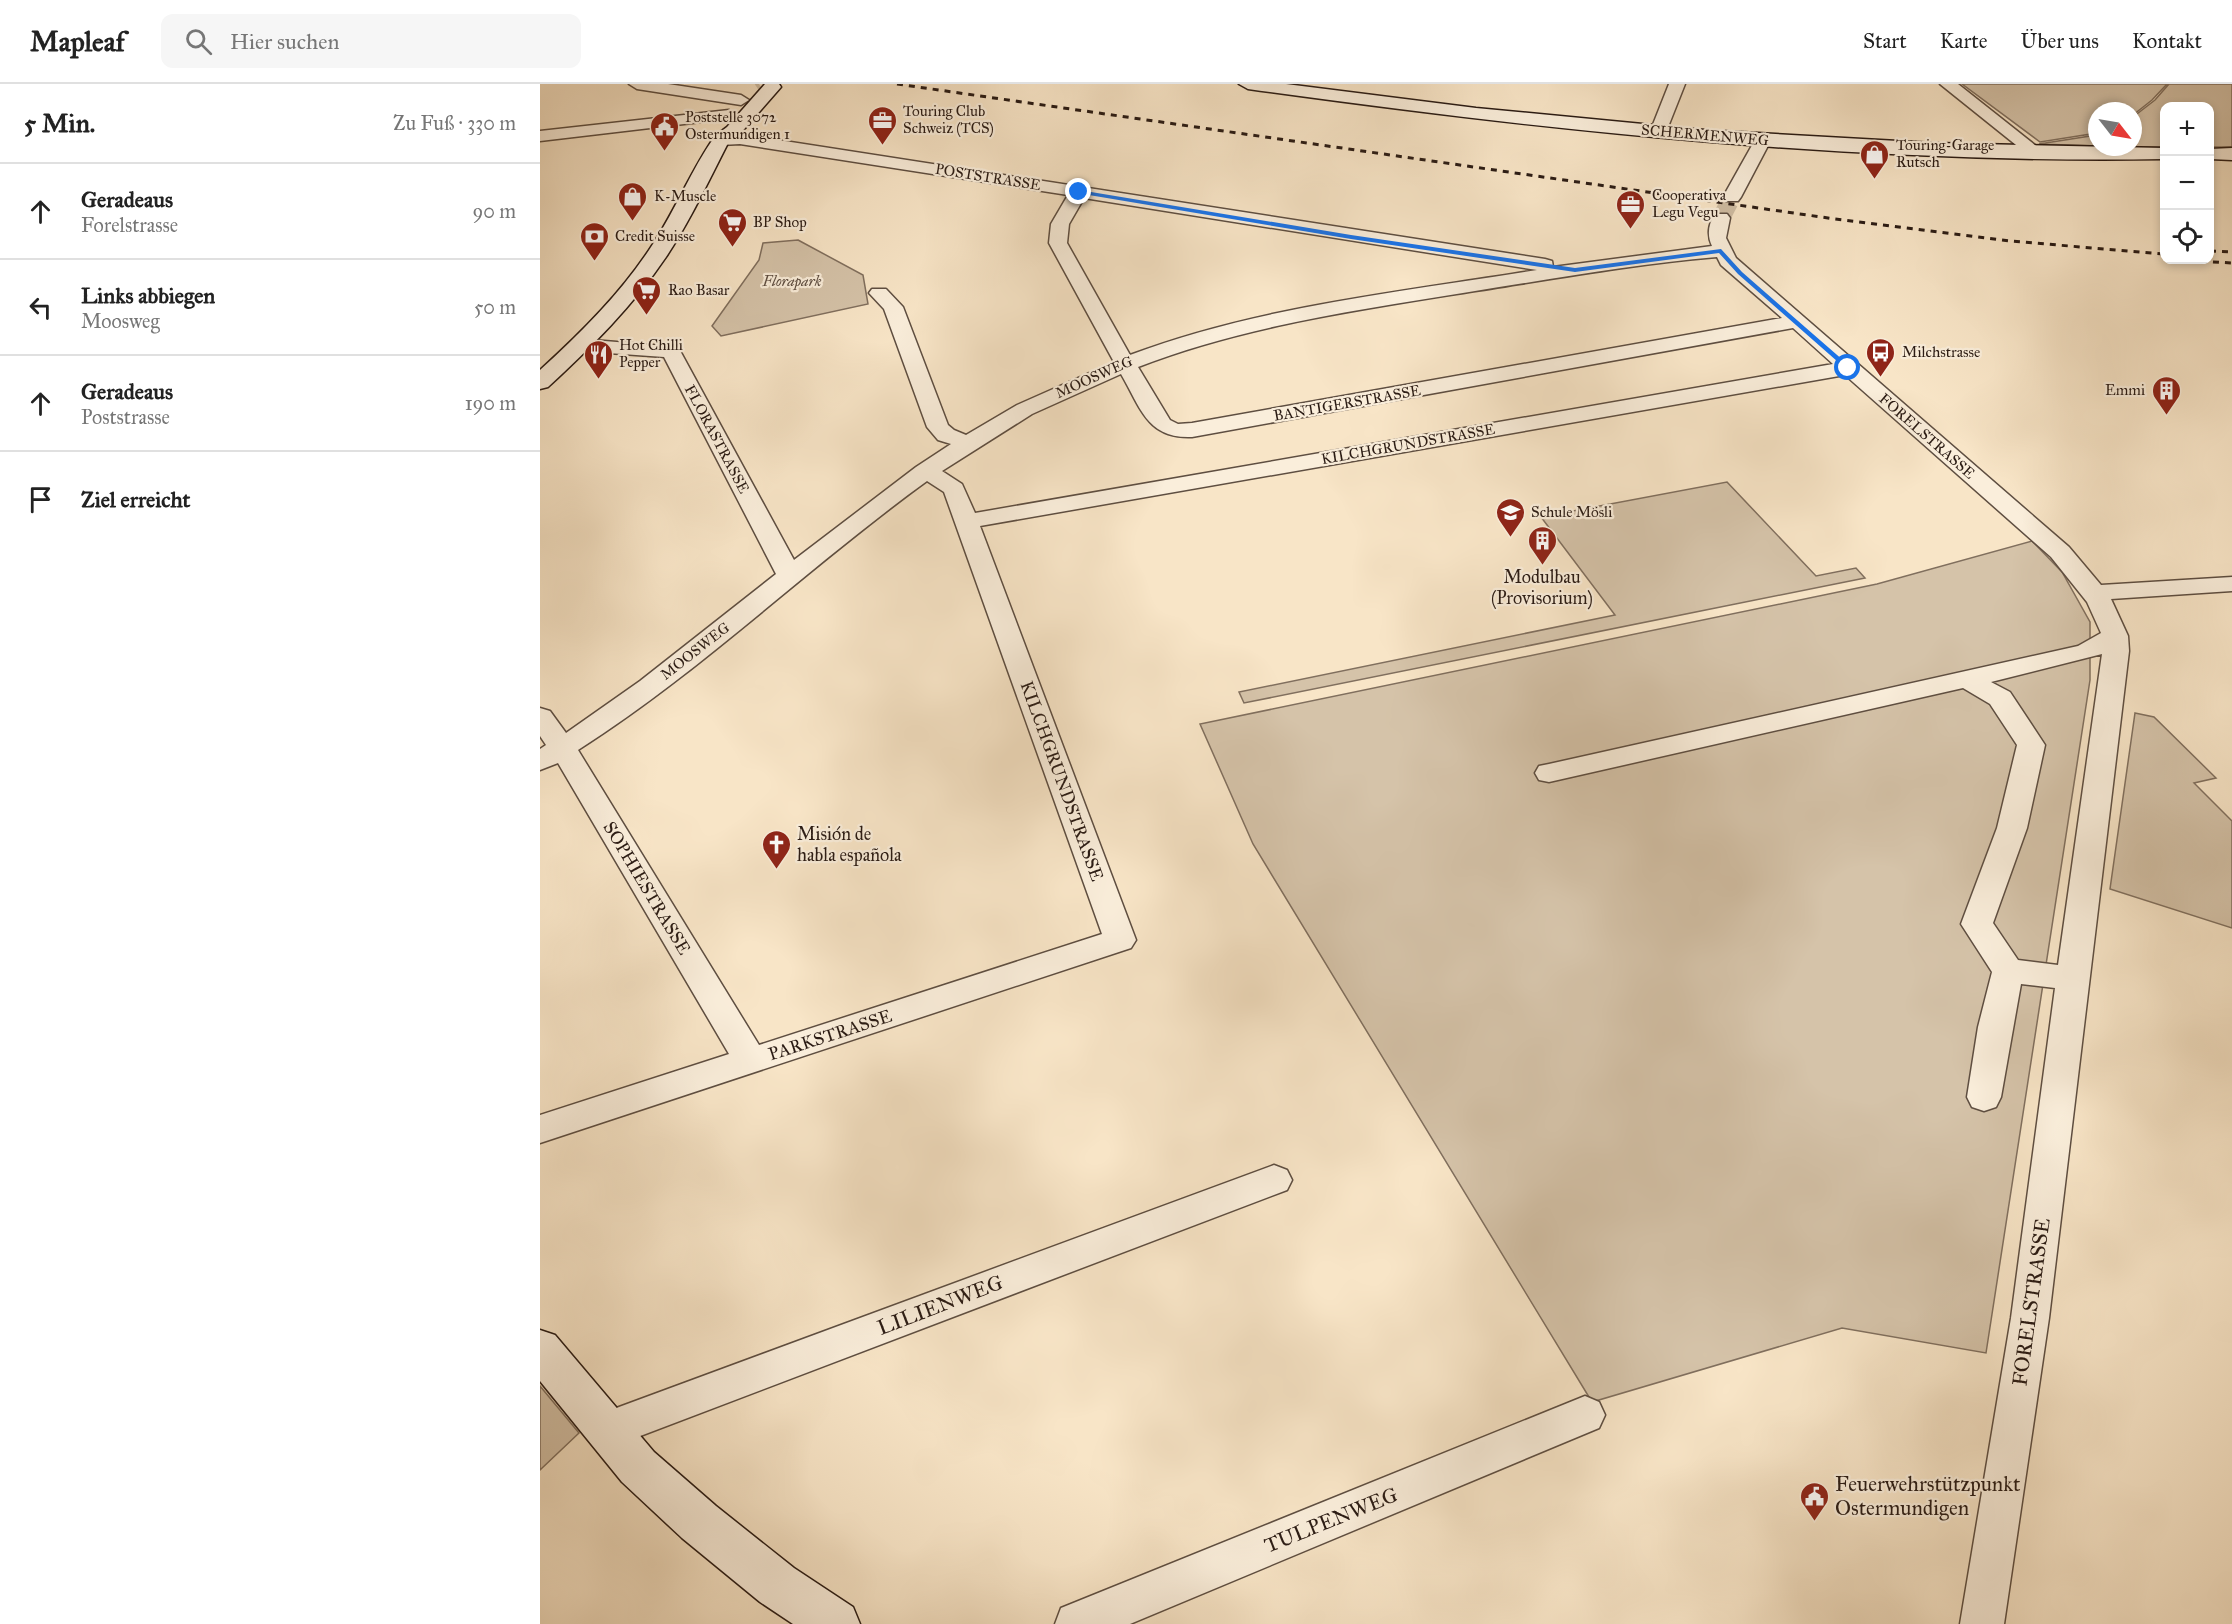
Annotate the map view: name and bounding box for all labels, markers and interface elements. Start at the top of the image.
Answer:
search box [161,14,581,68]
text: Mapleaf [30,24,125,59]
icon: search [182,25,215,58]
text: Hier suchen [230,28,339,55]
text: Start [1863,28,1907,54]
text: Karte [1940,28,1988,54]
text: Über uns [2021,28,2099,54]
text: Kontakt [2132,28,2202,54]
place label: Touring Club Schweiz (TCS) [903,102,994,138]
north arrow [2088,102,2142,156]
map controls [2160,102,2214,264]
button: + [2160,102,2214,156]
office icon: Touring Club Schweiz (TCS) [866,104,898,146]
text: 5 Min. [24,107,95,139]
place label: Poststelle 3072 Ostermundigen 1 [685,108,790,143]
public building icon: Poststelle 3072 Ostermundigen 1 [648,110,680,152]
text: Zu Fuß · 330 m [393,111,516,135]
street label: SCHERMENWEG [1640,120,1770,150]
place label: Touring-Garage Rutsch [1896,136,1994,171]
shop icon: Touring-Garage Rutsch [1859,138,1891,180]
button: − [2160,156,2214,210]
street label: POSTSTRASSE [934,160,1042,194]
route end [1065,178,1091,204]
shop icon: K-Muscle [617,180,649,222]
text: Geradeaus [81,186,173,213]
place label: Cooperativa Legu Vegu [1652,186,1727,221]
place label: K-Muscle [654,187,716,205]
office icon: Cooperativa Legu Vegu [1615,188,1647,230]
icon: ahead [24,195,57,228]
text: 90 m [473,199,516,223]
supermarket icon: BP Shop [716,206,748,248]
button: locate [2160,210,2214,264]
text: Forelstrasse [81,213,178,237]
place label: BP Shop [753,213,807,231]
bank icon: Credit Suisse [578,220,610,262]
place label: Credit Suisse [615,227,695,245]
park label: Florapark [762,272,822,291]
supermarket icon: Rao Basar [631,274,663,316]
place label: Rao Basar [668,281,730,299]
text: Links abbiegen [81,282,215,309]
icon: left [24,291,57,324]
text: 50 m [474,295,516,319]
text: Moosweg [81,309,160,333]
place label: Hot Chilli Pepper [619,336,683,371]
bus stop icon: Milchstrasse [1865,336,1897,378]
restaurant icon: Hot Chilli Pepper [582,338,614,380]
place label: Milchstrasse [1902,343,1980,361]
street label: MOOSWEG [1053,352,1135,402]
route start [1834,354,1860,380]
building icon: Emmi [2150,374,2182,416]
text: Geradeaus [81,378,173,405]
street label: BANTIGERSTRASSE [1272,381,1422,425]
place label: Emmi [2105,381,2145,399]
street label: FLORASTRASSE [681,382,753,497]
icon: ahead [24,387,57,420]
street label: FORELSTRASSE [1875,390,1979,483]
text: 190 m [465,391,516,415]
text: Poststrasse [81,405,170,429]
street label: KILCHGRUNDSTRASSE [1320,420,1497,468]
icon: arrive [24,483,57,516]
text: Ziel erreicht [81,486,190,513]
school or university icon: Schule Mösli [1494,496,1526,538]
place label: Schule Mösli [1531,503,1612,521]
building icon: Modulbau (Provisorium) [1526,524,1558,566]
place label: Modulbau (Provisorium) [1491,566,1593,610]
street label: MOOSWEG [657,618,733,684]
street label: KILCHGRUNDSTRASSE [1016,678,1109,884]
street label: SOPHIESTRASSE [599,817,695,959]
place label: Misión de habla española [797,823,902,866]
church icon: Misión de habla española [760,828,792,870]
street label: PARKSTRASSE [766,1005,895,1065]
street label: FORELSTRASSE [2006,1216,2056,1388]
street label: LILIENWEG [874,1269,1006,1341]
place label: Feuerwehrstützpunkt Ostermundigen [1835,1471,2021,1521]
public building icon: Feuerwehrstützpunkt Ostermundigen [1798,1480,1830,1522]
street label: TULPENWEG [1260,1481,1402,1559]

